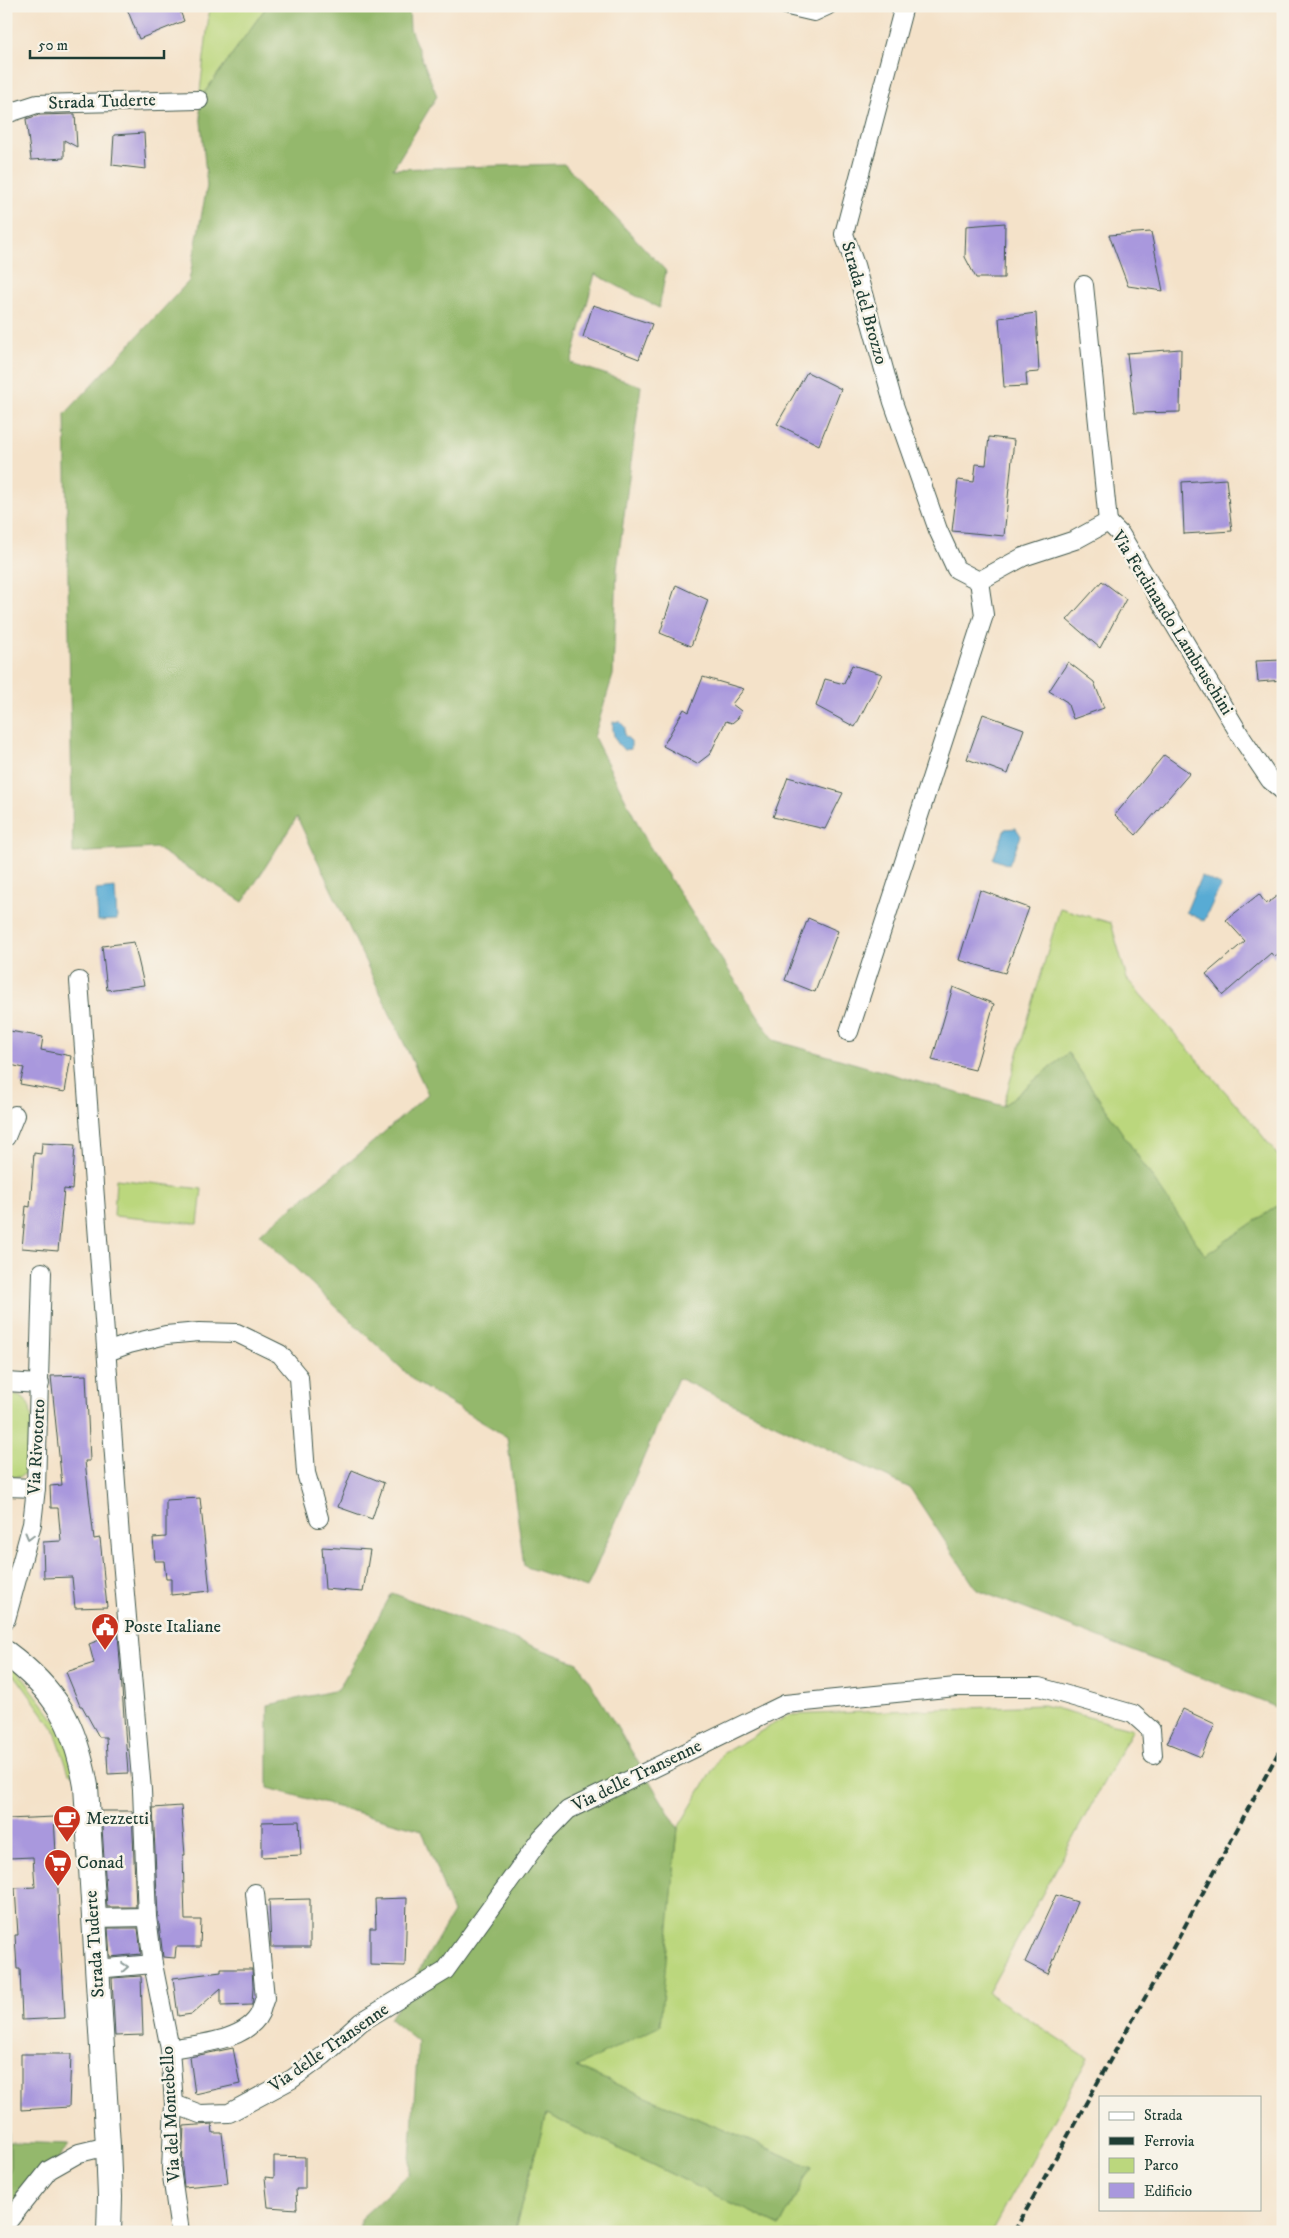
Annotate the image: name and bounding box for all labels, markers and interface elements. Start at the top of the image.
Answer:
scale bar [30,28,164,60]
text: 50 m [38,36,68,55]
street label: Strada Tuderte [48,89,156,115]
street label: Strada del Brozzo [836,239,892,367]
street label: Via Ferdinando Lambruschini [1106,526,1238,719]
street label: Via Rivotorto [23,1398,51,1497]
one-way arrow [24,1532,34,1540]
public building icon: Poste Italiane [90,1612,120,1651]
place label: Poste Italiane [124,1616,221,1638]
street label: Via delle Transenne [568,1735,705,1817]
cafe icon: Mezzetti [52,1804,82,1843]
place label: Mezzetti [86,1808,149,1830]
supermarket icon: Conad [43,1848,73,1887]
place label: Conad [77,1852,124,1874]
street label: Strada Tuderte [80,1890,110,1998]
one-way arrow [121,1961,129,1972]
street label: Via delle Transenne [264,1999,393,2098]
street label: Via del Montebello [156,2045,186,2183]
legend [1099,2096,1262,2210]
text: Strada [1144,2106,1183,2125]
text: Ferrovia [1144,2132,1195,2151]
text: Parco [1144,2156,1178,2175]
text: Edificio [1144,2182,1192,2201]

